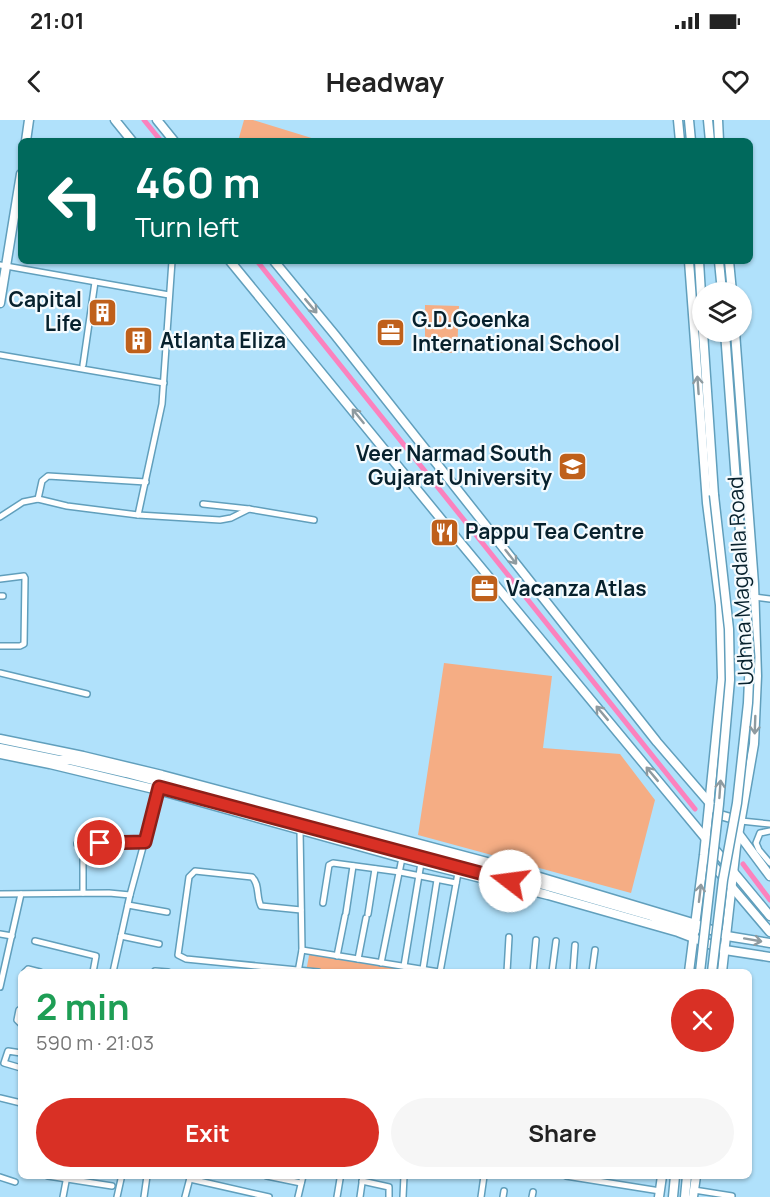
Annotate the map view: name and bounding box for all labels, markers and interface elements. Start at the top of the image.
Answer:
text: 21:01 [30,6,84,36]
text: Headway [326,63,444,100]
icon: back [18,65,51,98]
icon: heart [719,65,752,98]
text: 460 m [135,153,260,211]
icon: left [36,162,114,240]
text: Turn left [135,208,239,245]
map controls [692,282,752,342]
button: layers [692,282,752,342]
place label: Capital Life [8,285,82,337]
building icon: Capital Life [87,296,119,328]
one-way arrow [304,298,318,313]
place label: G.D.Goenka International School [412,305,620,357]
office icon: G.D.Goenka International School [375,316,407,348]
building icon: Atlanta Eliza [123,325,155,357]
place label: Atlanta Eliza [160,326,286,354]
one-way arrow [692,376,703,396]
one-way arrow [352,409,365,425]
place label: Veer Narmad South Gujarat University [356,439,552,491]
school or university icon: Veer Narmad South Gujarat University [557,450,589,482]
street label: Udhna Magdalla Road [721,476,759,686]
restaurant icon: Pappu Tea Centre [428,516,460,548]
place label: Pappu Tea Centre [465,517,644,545]
one-way arrow [504,549,517,565]
office icon: Vacanza Atlas [469,573,501,605]
place label: Vacanza Atlas [506,574,647,602]
one-way arrow [595,705,608,721]
one-way arrow [749,715,761,735]
one-way arrow [645,767,659,782]
one-way arrow [715,779,726,799]
pin [74,817,125,868]
icon: arrive [83,826,116,859]
position arrow [478,849,542,913]
one-way arrow [694,884,705,904]
one-way arrow [742,935,762,946]
text: 2 min [36,982,130,1031]
button: close [671,989,734,1052]
text: 590 m · 21:03 [36,1029,154,1056]
button: Exit [36,1098,379,1167]
button: Share [391,1098,734,1167]

